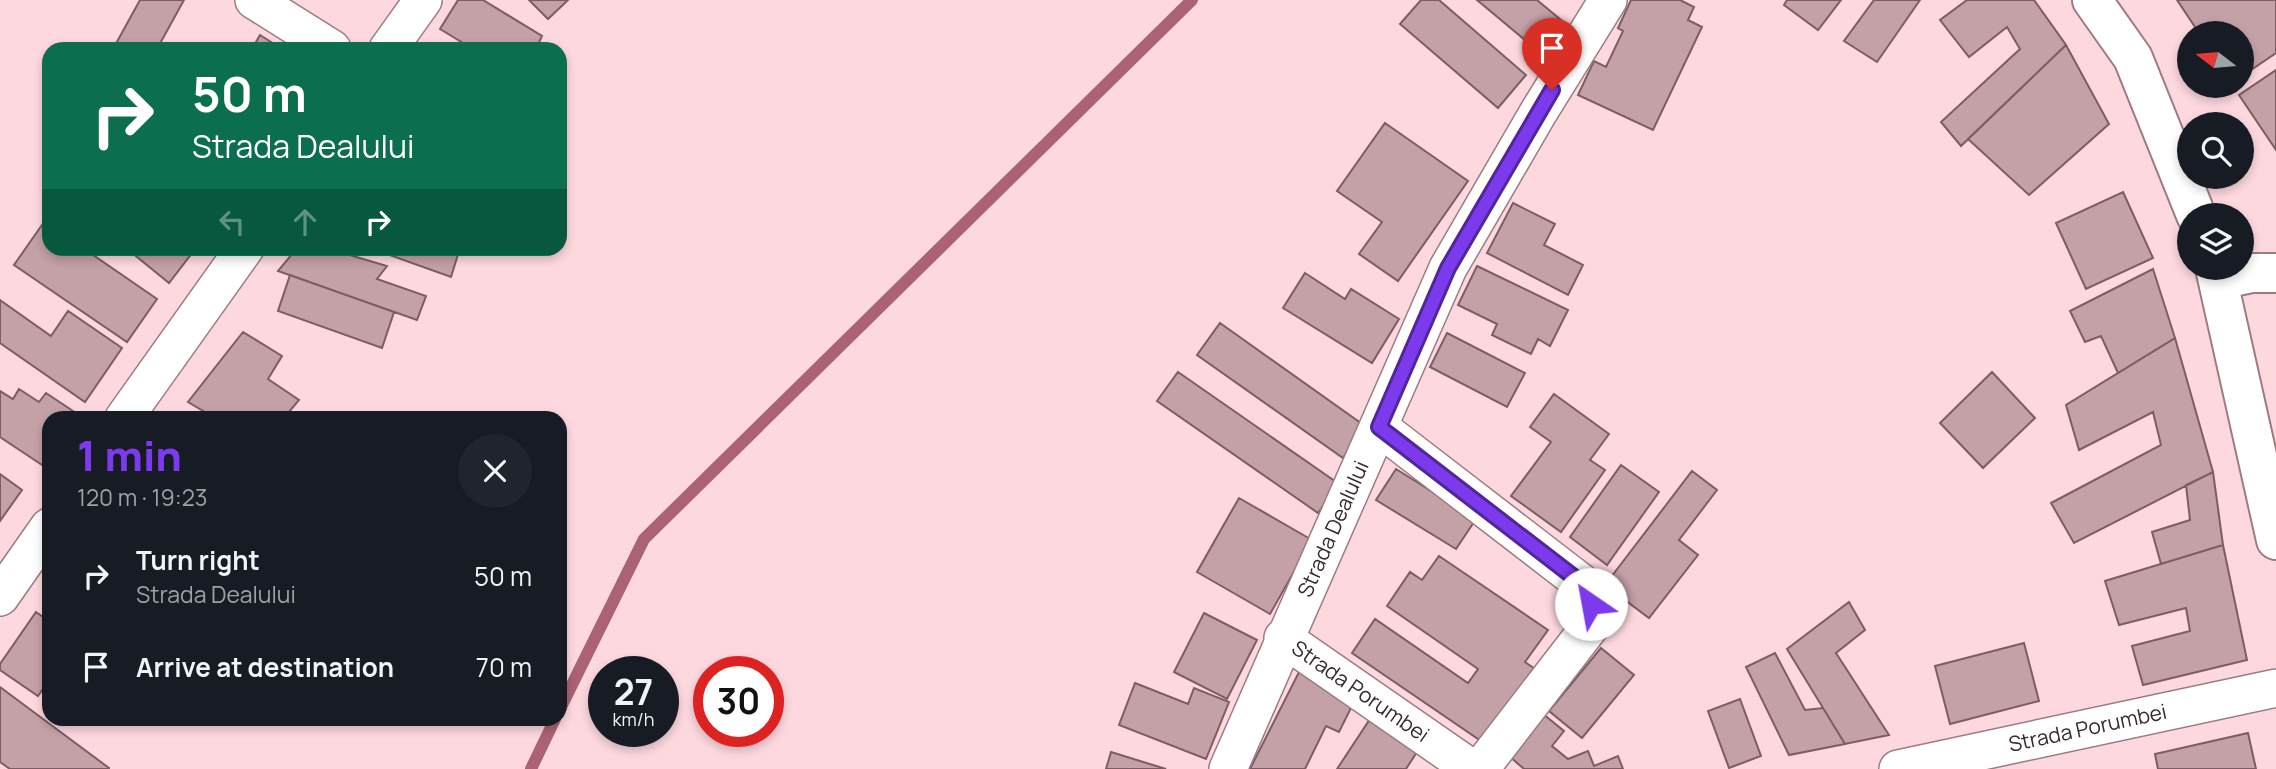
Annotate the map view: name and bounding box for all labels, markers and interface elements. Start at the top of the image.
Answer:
pin [1522,18,1582,90]
north arrow [2177,21,2254,98]
map controls [2177,21,2254,280]
icon: arrive [1533,29,1571,67]
text: 50 m [192,60,307,127]
icon: right [77,70,168,161]
button: search [2177,112,2254,189]
text: Strada Dealului [192,124,414,168]
icon: left [213,203,251,241]
icon: ahead [286,203,324,241]
icon: right [359,203,397,241]
button: layers [2177,203,2254,280]
text: 1 min [77,426,182,484]
button: close [458,434,532,508]
street label: Strada Dealului [1290,456,1375,601]
text: 120 m · 19:23 [77,481,208,513]
text: Turn right [136,542,260,578]
icon: right [77,557,115,595]
text: 50 m [474,558,532,594]
position arrow [1554,567,1628,641]
text: Strada Dealului [136,578,296,610]
street label: Strada Porumbei [1287,633,1435,748]
icon: arrive [77,648,115,686]
text: Arrive at destination [136,649,394,685]
text: 70 m [476,649,532,685]
speed limit sign: 30 [693,656,784,747]
text: 27 [614,668,653,716]
street label: Strada Porumbei [2006,697,2169,758]
text: km/h [613,707,654,731]

